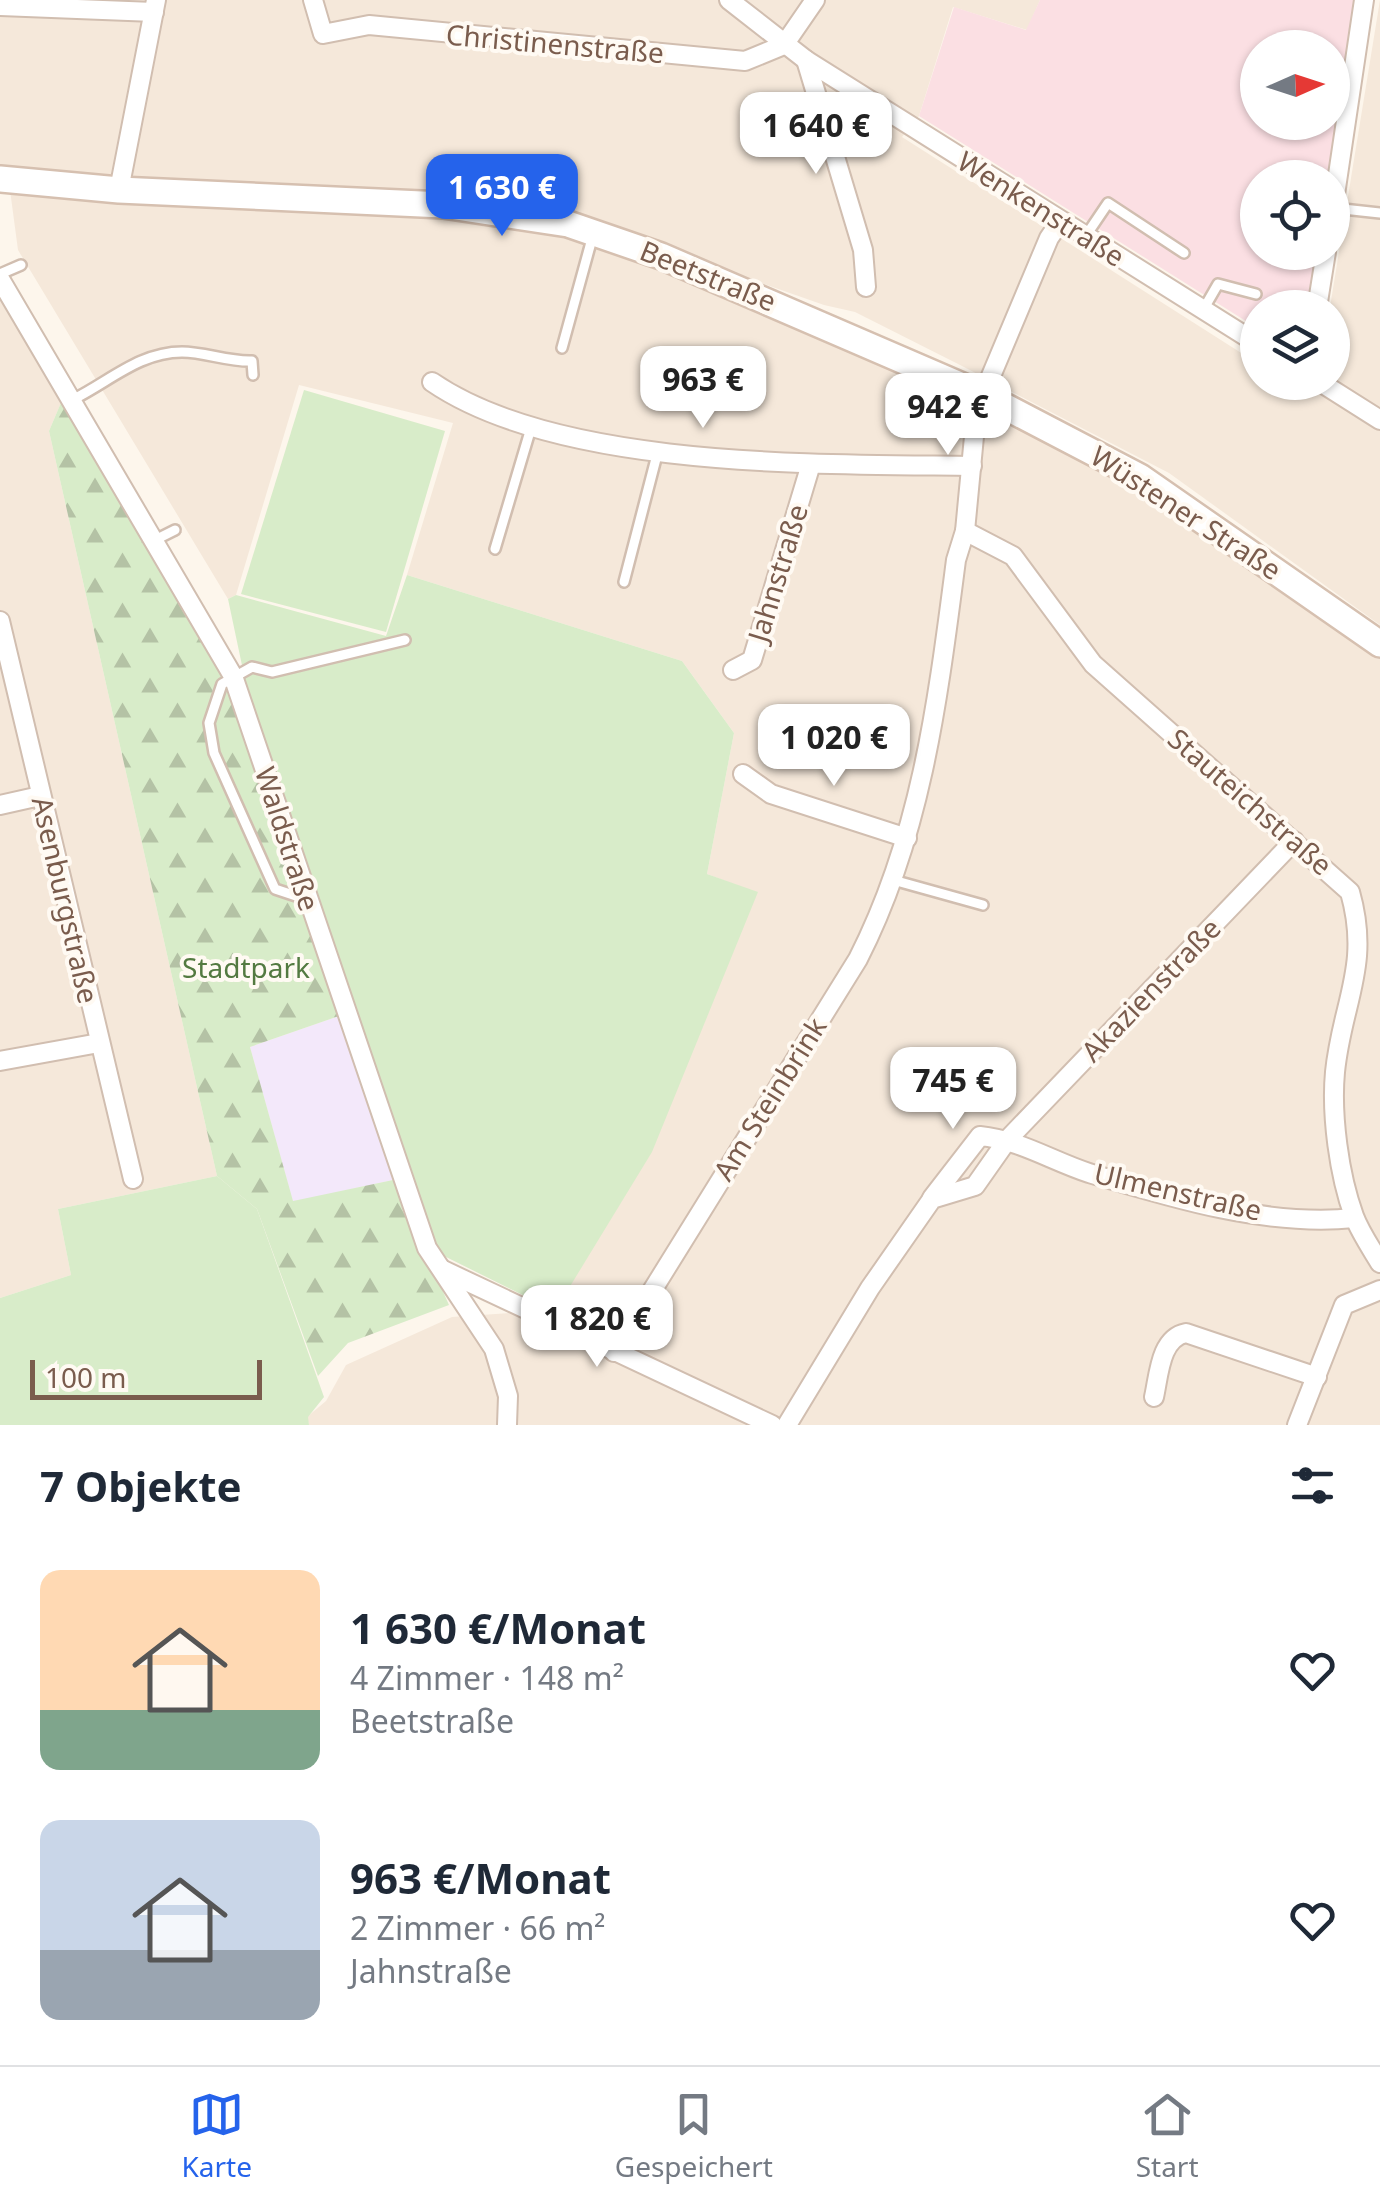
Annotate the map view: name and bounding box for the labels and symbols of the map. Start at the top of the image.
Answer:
street label: Christinenstraße [445,15,666,71]
north arrow [1240,30,1350,140]
pin: 1 640 € [724,92,908,177]
street label: Wenkenstraße [951,142,1132,275]
pin: 1 630 € [410,154,594,239]
street label: Beetstraße [635,231,782,320]
pin: 963 € [633,346,773,431]
pin: 942 € [878,373,1018,458]
street label: Wüstener Straße [1084,436,1289,588]
street label: Jahnstraße [737,499,816,649]
pin: 1 020 € [742,704,926,789]
street label: Stauteichstraße [1160,719,1341,883]
street label: Waldstraße [247,762,329,916]
street label: Asenburgstraße [24,793,108,1007]
street label: Akazienstraße [1072,909,1228,1069]
park label: Stadtpark [182,948,310,986]
street label: Am Steinbrink [704,1010,834,1187]
pin: 745 € [883,1047,1023,1132]
street label: Ulmenstraße [1091,1153,1266,1229]
pin: 1 820 € [505,1285,689,1370]
scale bar [30,1355,262,1400]

